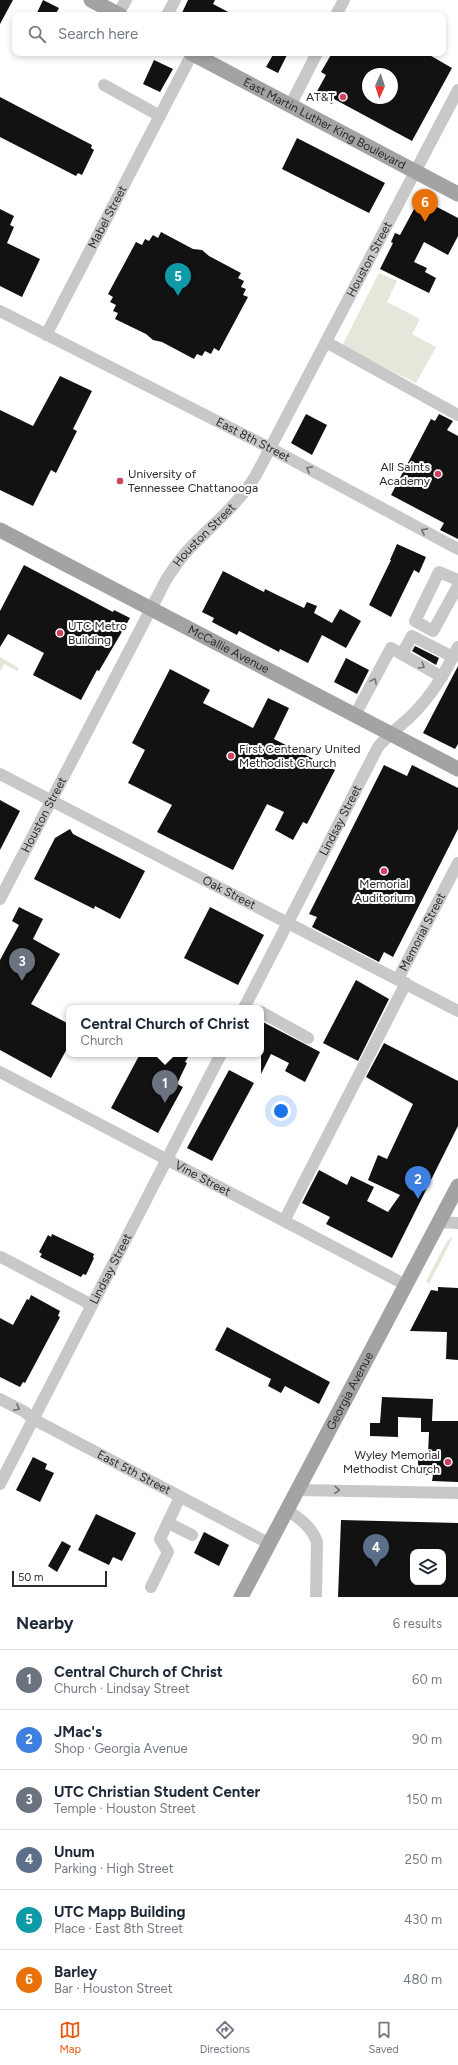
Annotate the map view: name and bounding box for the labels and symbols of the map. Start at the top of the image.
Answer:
north arrow [362,68,398,104]
street label: East Martin Luther King Boulevard [241,75,408,172]
place label: AT&T [306,90,335,104]
marker: AT&T [338,92,348,102]
street label: Mabel Street [85,183,130,251]
pin: 6 [412,189,438,222]
street label: Houston Street [344,219,395,299]
pin: 5 [165,263,191,296]
street label: East 8th Street [214,415,293,465]
place label: All Saints Academy [379,460,431,488]
place label: University of Tennessee Chattanooga [128,467,258,495]
one-way arrow [306,467,313,474]
marker: All Saints Academy [433,469,443,479]
marker: University of Tennessee Chattanooga [115,476,125,486]
street label: Houston Street [170,500,239,569]
one-way arrow [420,528,428,535]
place label: UTC Metro Building [68,619,127,647]
street label: McCallie Avenue [186,622,272,677]
marker: UTC Metro Building [55,628,65,638]
one-way arrow [418,661,425,668]
one-way arrow [369,677,376,685]
place label: First Centenary United Methodist Church [239,742,361,770]
marker: First Centenary United Methodist Church [226,751,236,761]
street label: Houston Street [18,774,69,855]
street label: Lindsay Street [316,782,364,858]
marker: Memorial Auditorium [379,866,389,876]
street label: Oak Street [200,873,258,912]
place label: Memorial Auditorium [354,877,414,905]
street label: Memorial Street [396,890,449,973]
pin: 3 [9,948,35,981]
pin: 1 [152,1070,178,1103]
your location [271,1101,291,1121]
street label: Vine Street [173,1158,233,1199]
pin: 2 [405,1166,431,1199]
street label: Lindsay Street [87,1231,135,1306]
street label: Georgia Avenue [323,1349,376,1432]
one-way arrow [13,1403,21,1410]
street label: East 5th Street [95,1447,174,1498]
place label: Wyley Memorial Methodist Church [343,1448,440,1476]
marker: Wyley Memorial Methodist Church [443,1457,453,1467]
one-way arrow [334,1486,340,1495]
pin: 4 [363,1534,389,1567]
scale bar [12,1569,107,1588]

